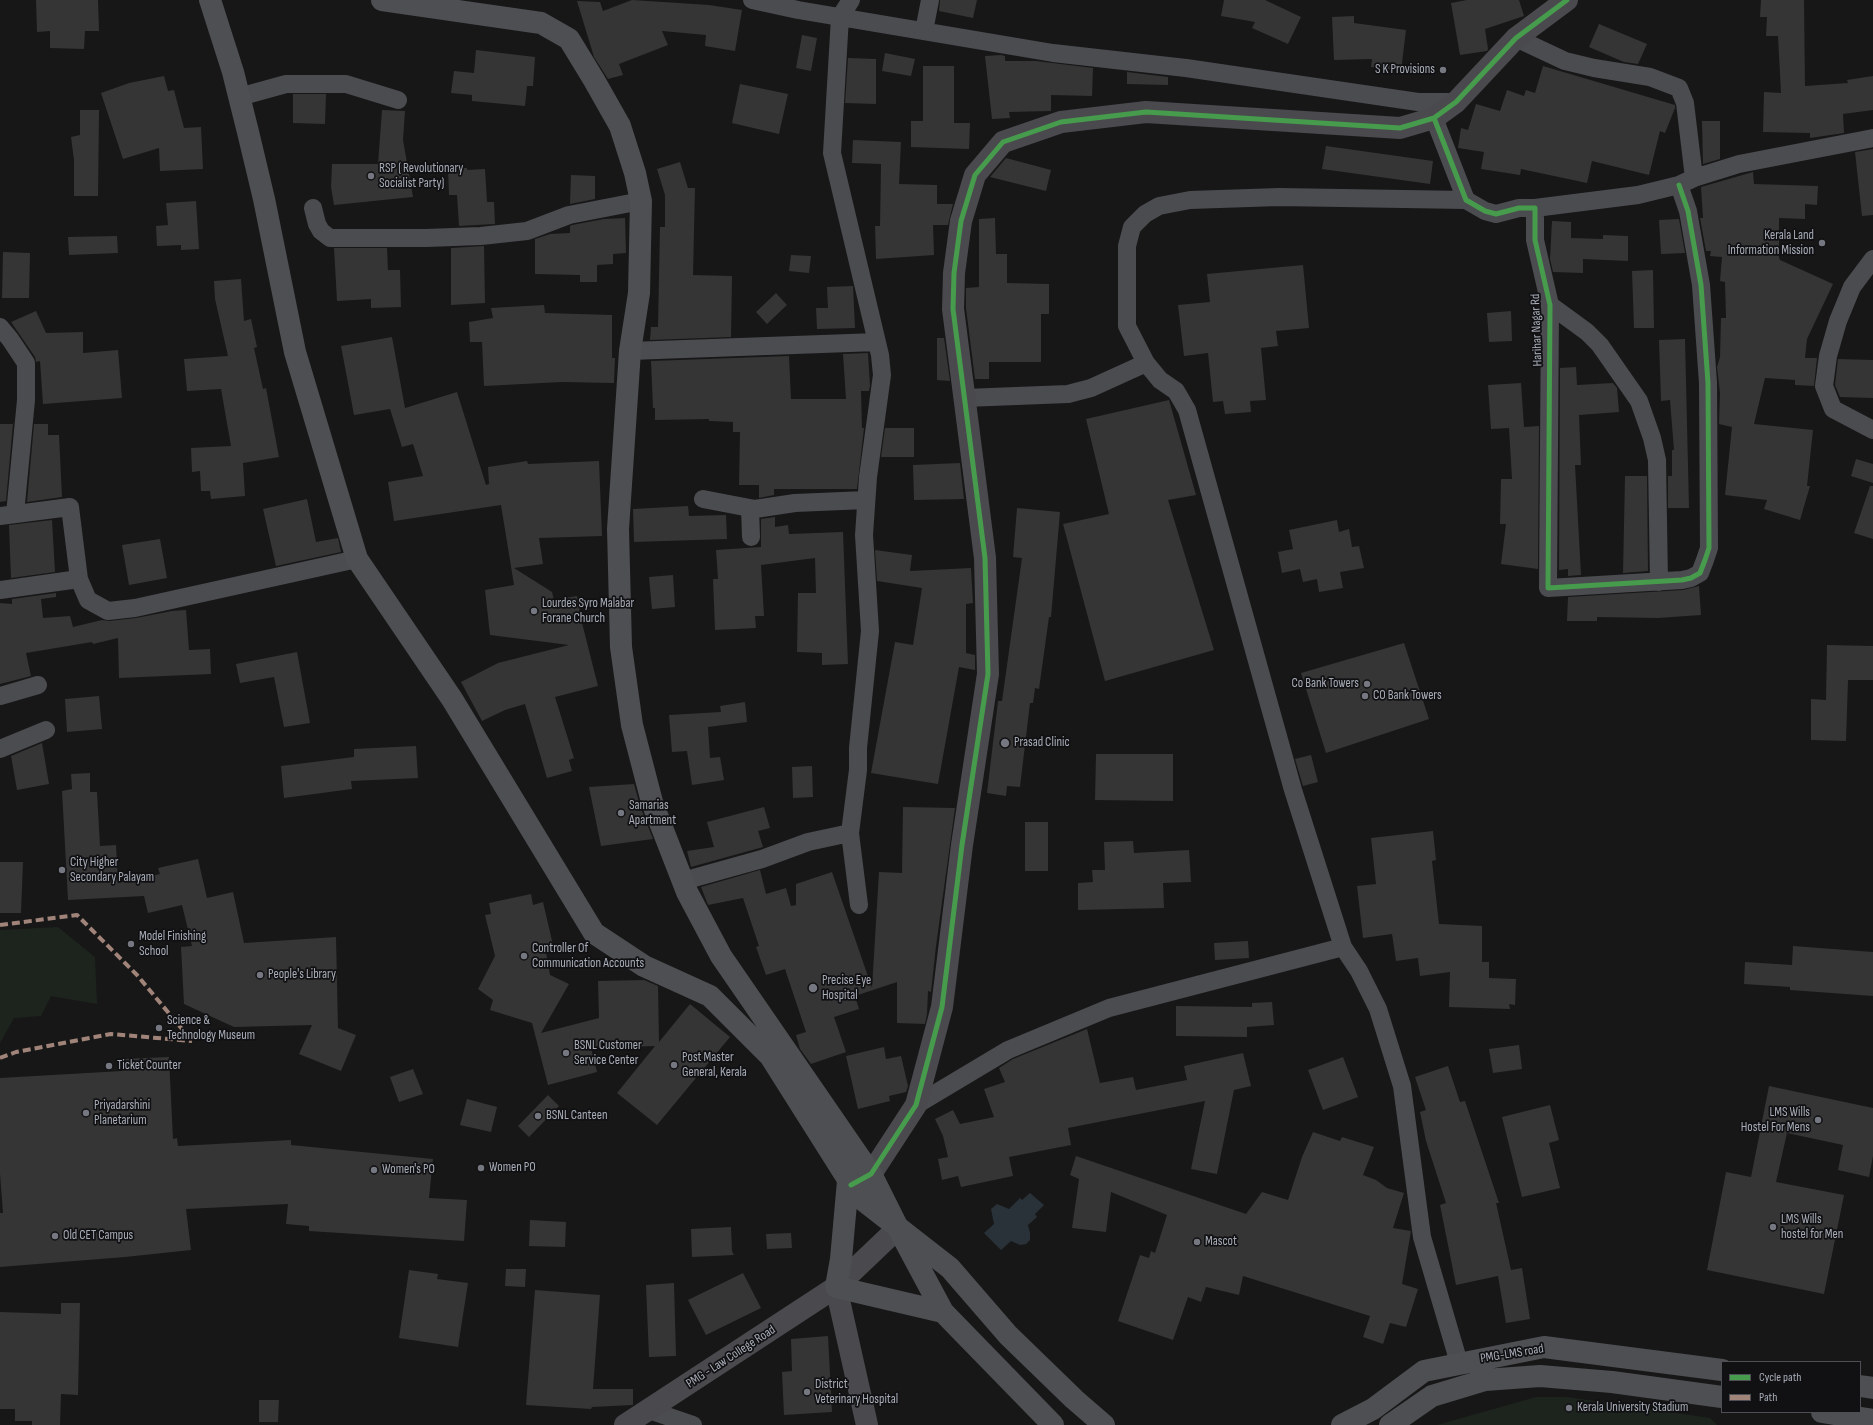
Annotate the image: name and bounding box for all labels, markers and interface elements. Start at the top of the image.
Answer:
place label: S K Provisions [1375,62,1435,78]
marker: S K Provisions [1438,65,1448,75]
place label: RSP ( Revolutionary Socialist Party) [379,161,463,192]
marker: RSP ( Revolutionary Socialist Party) [366,171,376,181]
place label: Kerala Land Information Mission [1728,228,1814,259]
marker: Kerala Land Information Mission [1817,238,1827,248]
street label: Harihar Nagar Rd [1528,293,1546,367]
place label: Lourdes Syro Malabar Forane Church [542,596,634,627]
marker: Lourdes Syro Malabar Forane Church [529,606,539,616]
place label: Co Bank Towers [1291,676,1359,692]
marker: Co Bank Towers [1362,679,1372,689]
place label: CO Bank Towers [1373,688,1442,704]
marker: CO Bank Towers [1360,691,1370,701]
place label: Prasad Clinic [1014,735,1070,751]
marker: Prasad Clinic [999,737,1011,749]
place label: Samarias Apartment [629,798,676,829]
marker: Samarias Apartment [616,808,626,818]
place label: City Higher Secondary Palayam [70,855,154,886]
marker: City Higher Secondary Palayam [57,865,67,875]
place label: Model Finishing School [139,929,206,960]
marker: Model Finishing School [126,939,136,949]
place label: Controller Of Communication Accounts [532,941,644,972]
marker: Controller Of Communication Accounts [519,951,529,961]
place label: People's Library [268,967,336,983]
marker: People's Library [255,970,265,980]
place label: Precise Eye Hospital [822,973,871,1004]
marker: Precise Eye Hospital [807,982,819,994]
place label: Science & Technology Museum [167,1013,255,1044]
marker: Science & Technology Museum [154,1023,164,1033]
place label: BSNL Customer Service Center [574,1038,642,1069]
marker: BSNL Customer Service Center [561,1048,571,1058]
place label: Post Master General, Kerala [682,1050,747,1081]
place label: Ticket Counter [117,1058,181,1074]
marker: Post Master General, Kerala [669,1060,679,1070]
marker: Ticket Counter [104,1061,114,1071]
place label: Priyadarshini Planetarium [94,1098,150,1129]
place label: LMS Wills Hostel For Mens [1741,1105,1810,1136]
marker: Priyadarshini Planetarium [81,1108,91,1118]
place label: BSNL Canteen [546,1108,607,1124]
marker: BSNL Canteen [533,1111,543,1121]
marker: LMS Wills Hostel For Mens [1813,1115,1823,1125]
place label: Women PO [489,1160,536,1176]
place label: Women's PO [382,1162,435,1178]
marker: Women PO [476,1163,486,1173]
marker: Women's PO [369,1165,379,1175]
place label: LMS Wills hostel for Men [1781,1212,1843,1243]
marker: LMS Wills hostel for Men [1768,1222,1778,1232]
place label: Old CET Campus [63,1228,133,1244]
marker: Old CET Campus [50,1231,60,1241]
place label: Mascot [1205,1234,1237,1250]
marker: Mascot [1192,1237,1202,1247]
street label: PMG - Law College Road [683,1322,779,1392]
street label: PMG-LMS road [1479,1341,1545,1367]
legend [1721,1361,1861,1413]
text: Cycle path [1759,1370,1801,1385]
place label: District Veterinary Hospital [815,1377,898,1408]
marker: District Veterinary Hospital [802,1387,812,1397]
text: Path [1759,1390,1777,1405]
place label: Kerala University Stadium [1577,1400,1688,1416]
marker: Kerala University Stadium [1564,1403,1574,1413]

